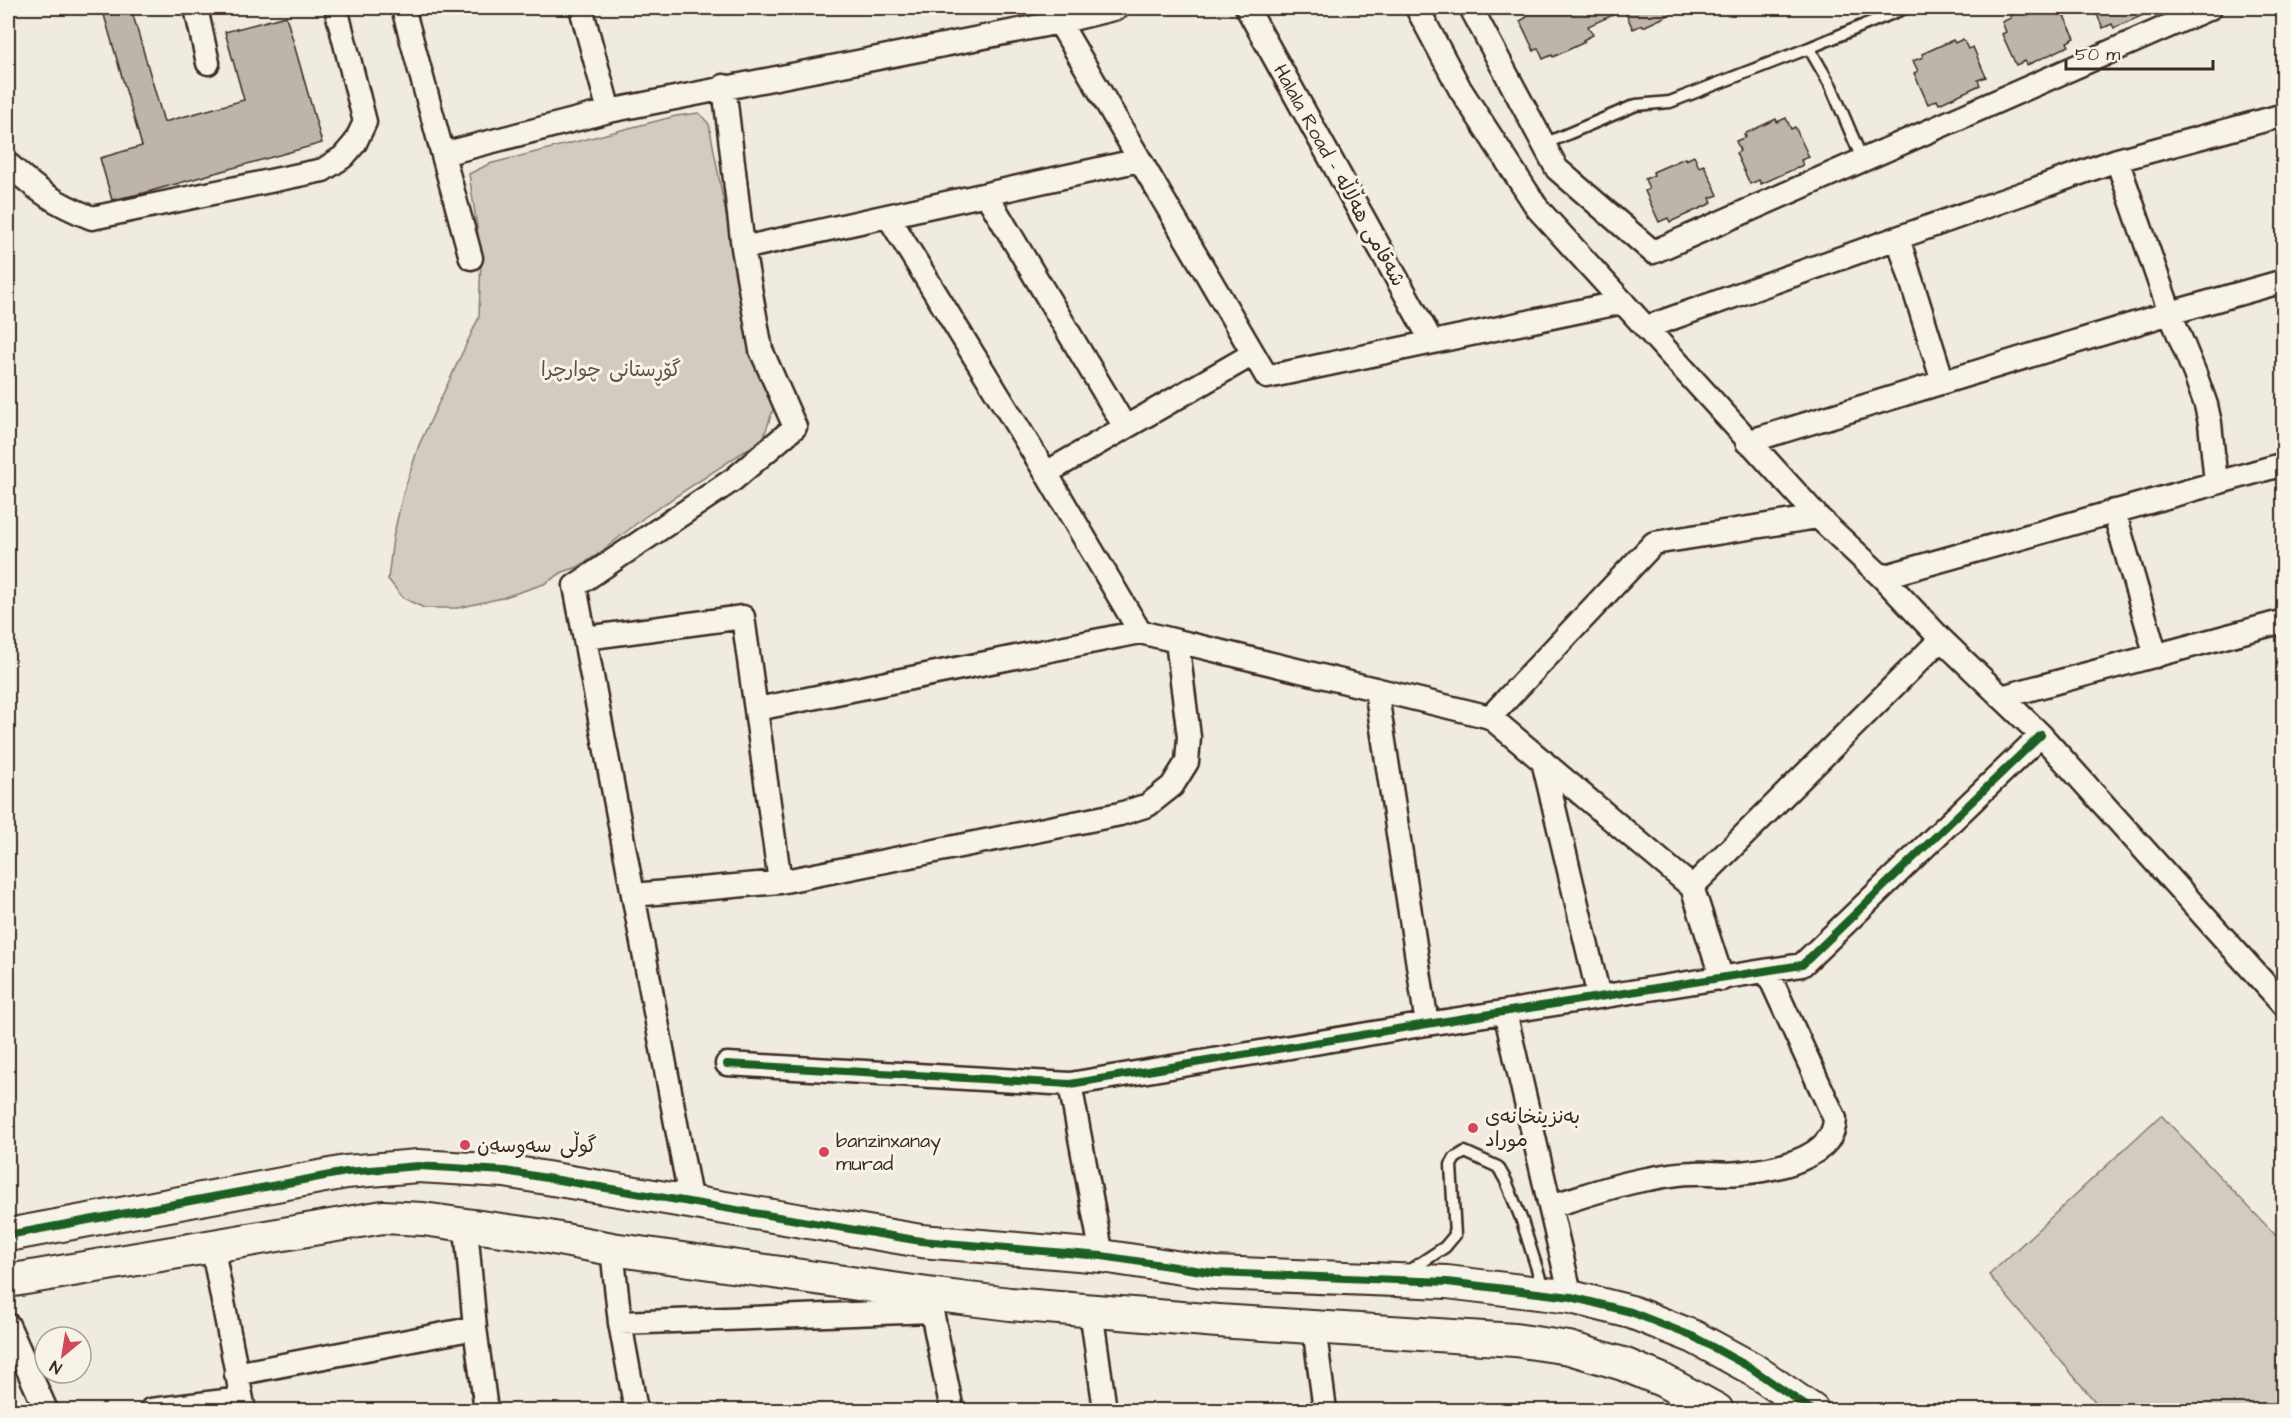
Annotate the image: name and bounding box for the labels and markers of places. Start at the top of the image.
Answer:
place label: بەنزینخانەی موراد [1485,1103,1580,1154]
marker: بەنزینخانەی موراد [1466,1121,1480,1135]
place label: banzinxanay murad [836,1127,941,1178]
place label: گوڵی سەوسەن [477,1131,597,1160]
marker: گوڵی سەوسەن [458,1138,472,1152]
marker: banzinxanay murad [817,1145,831,1159]

